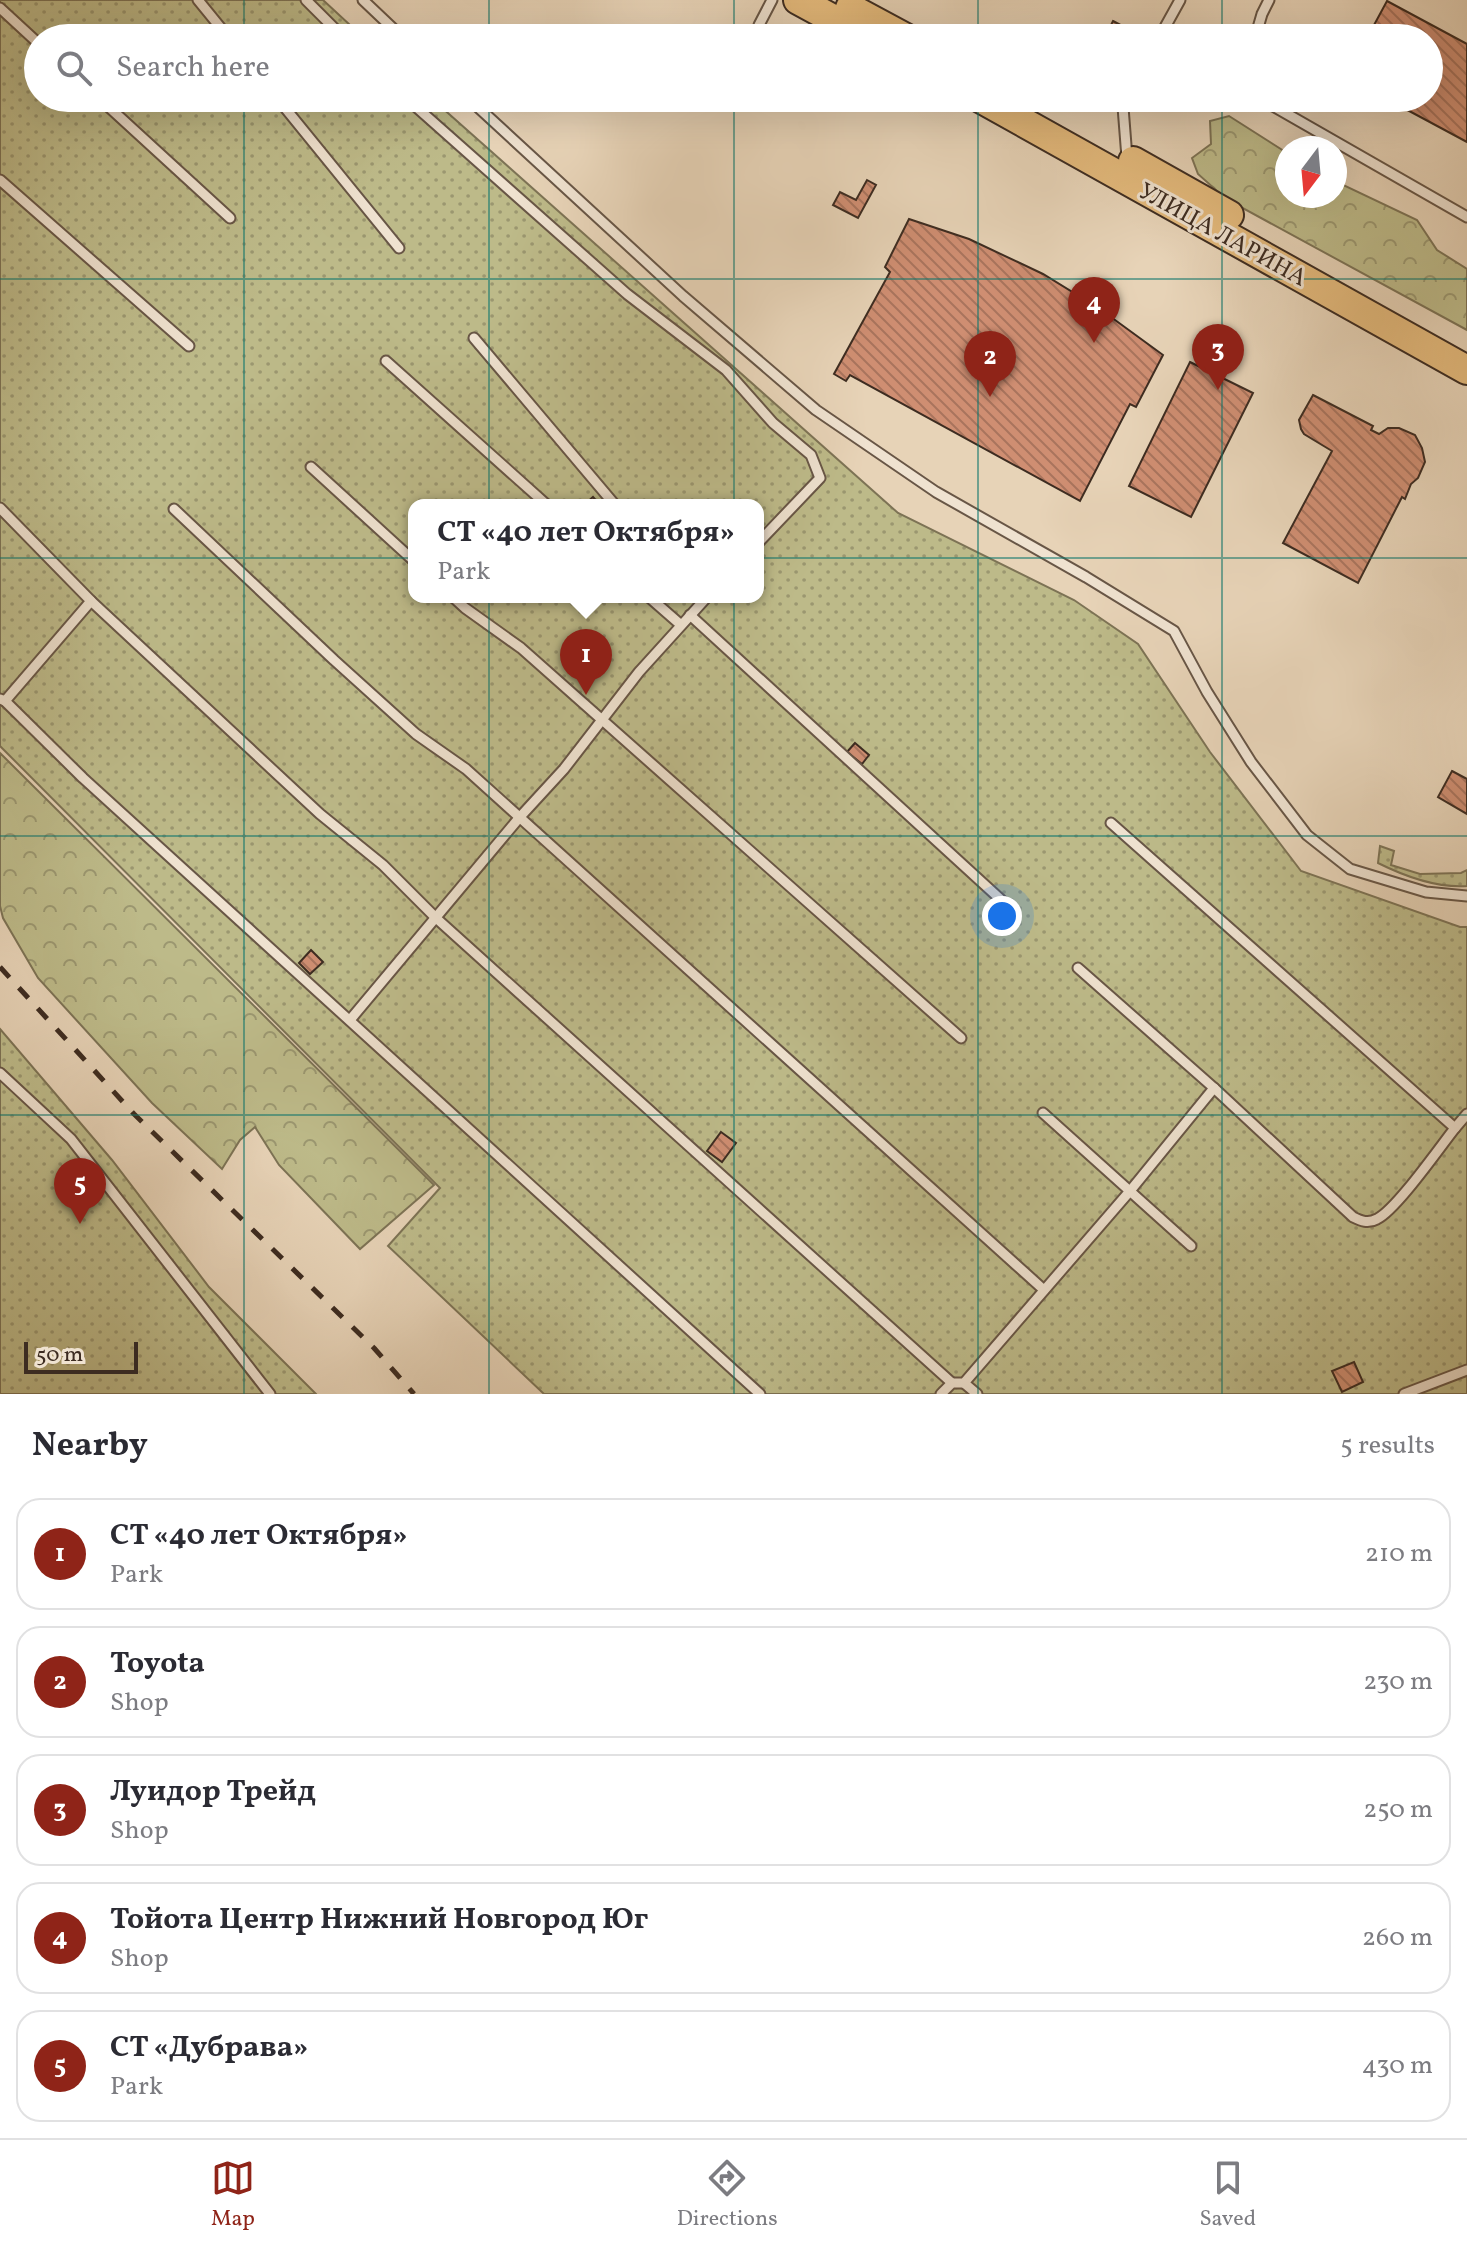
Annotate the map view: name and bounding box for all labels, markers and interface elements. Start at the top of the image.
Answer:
search box [24,24,1443,112]
icon: search [52,46,96,90]
text: Search here [116,47,270,89]
north arrow [1275,136,1347,208]
street label: УЛИЦА ЛАРИНА [1132,175,1313,296]
pin: 4 [1068,277,1120,343]
pin: 3 [1192,324,1244,390]
pin: 2 [964,331,1016,397]
popup [408,499,764,603]
text: СТ «40 лет Октября» [437,512,735,554]
text: Park [437,554,490,590]
pin: 1 [560,629,612,695]
your location [982,896,1022,936]
pin: 5 [54,1158,106,1224]
scale bar [24,1338,138,1374]
text: 50 m [36,1340,83,1371]
text: Nearby [32,1423,148,1470]
text: 5 results [1340,1428,1435,1464]
text: СТ «40 лет Октября» [110,1515,408,1557]
text: 1 [55,1536,65,1572]
text: 210 m [1365,1536,1433,1572]
text: Park [110,1557,163,1593]
text: Toyota [110,1643,205,1685]
text: 2 [53,1664,67,1700]
text: 230 m [1363,1664,1433,1700]
text: Shop [110,1685,169,1721]
text: Луидор Трейд [110,1771,316,1813]
text: 3 [53,1792,67,1828]
text: 250 m [1363,1792,1433,1828]
text: Shop [110,1813,169,1849]
text: Тойота Центр Нижний Новгород Юг [110,1899,648,1941]
text: 4 [52,1920,68,1956]
text: 260 m [1362,1920,1433,1956]
text: Shop [110,1941,169,1977]
text: СТ «Дубрава» [110,2027,308,2069]
text: 5 [54,2048,66,2084]
text: 430 m [1362,2048,1433,2084]
text: Park [110,2069,163,2105]
tab: Map [211,2156,255,2235]
tab: Directions [677,2156,778,2235]
tab: Saved [1199,2156,1256,2235]

